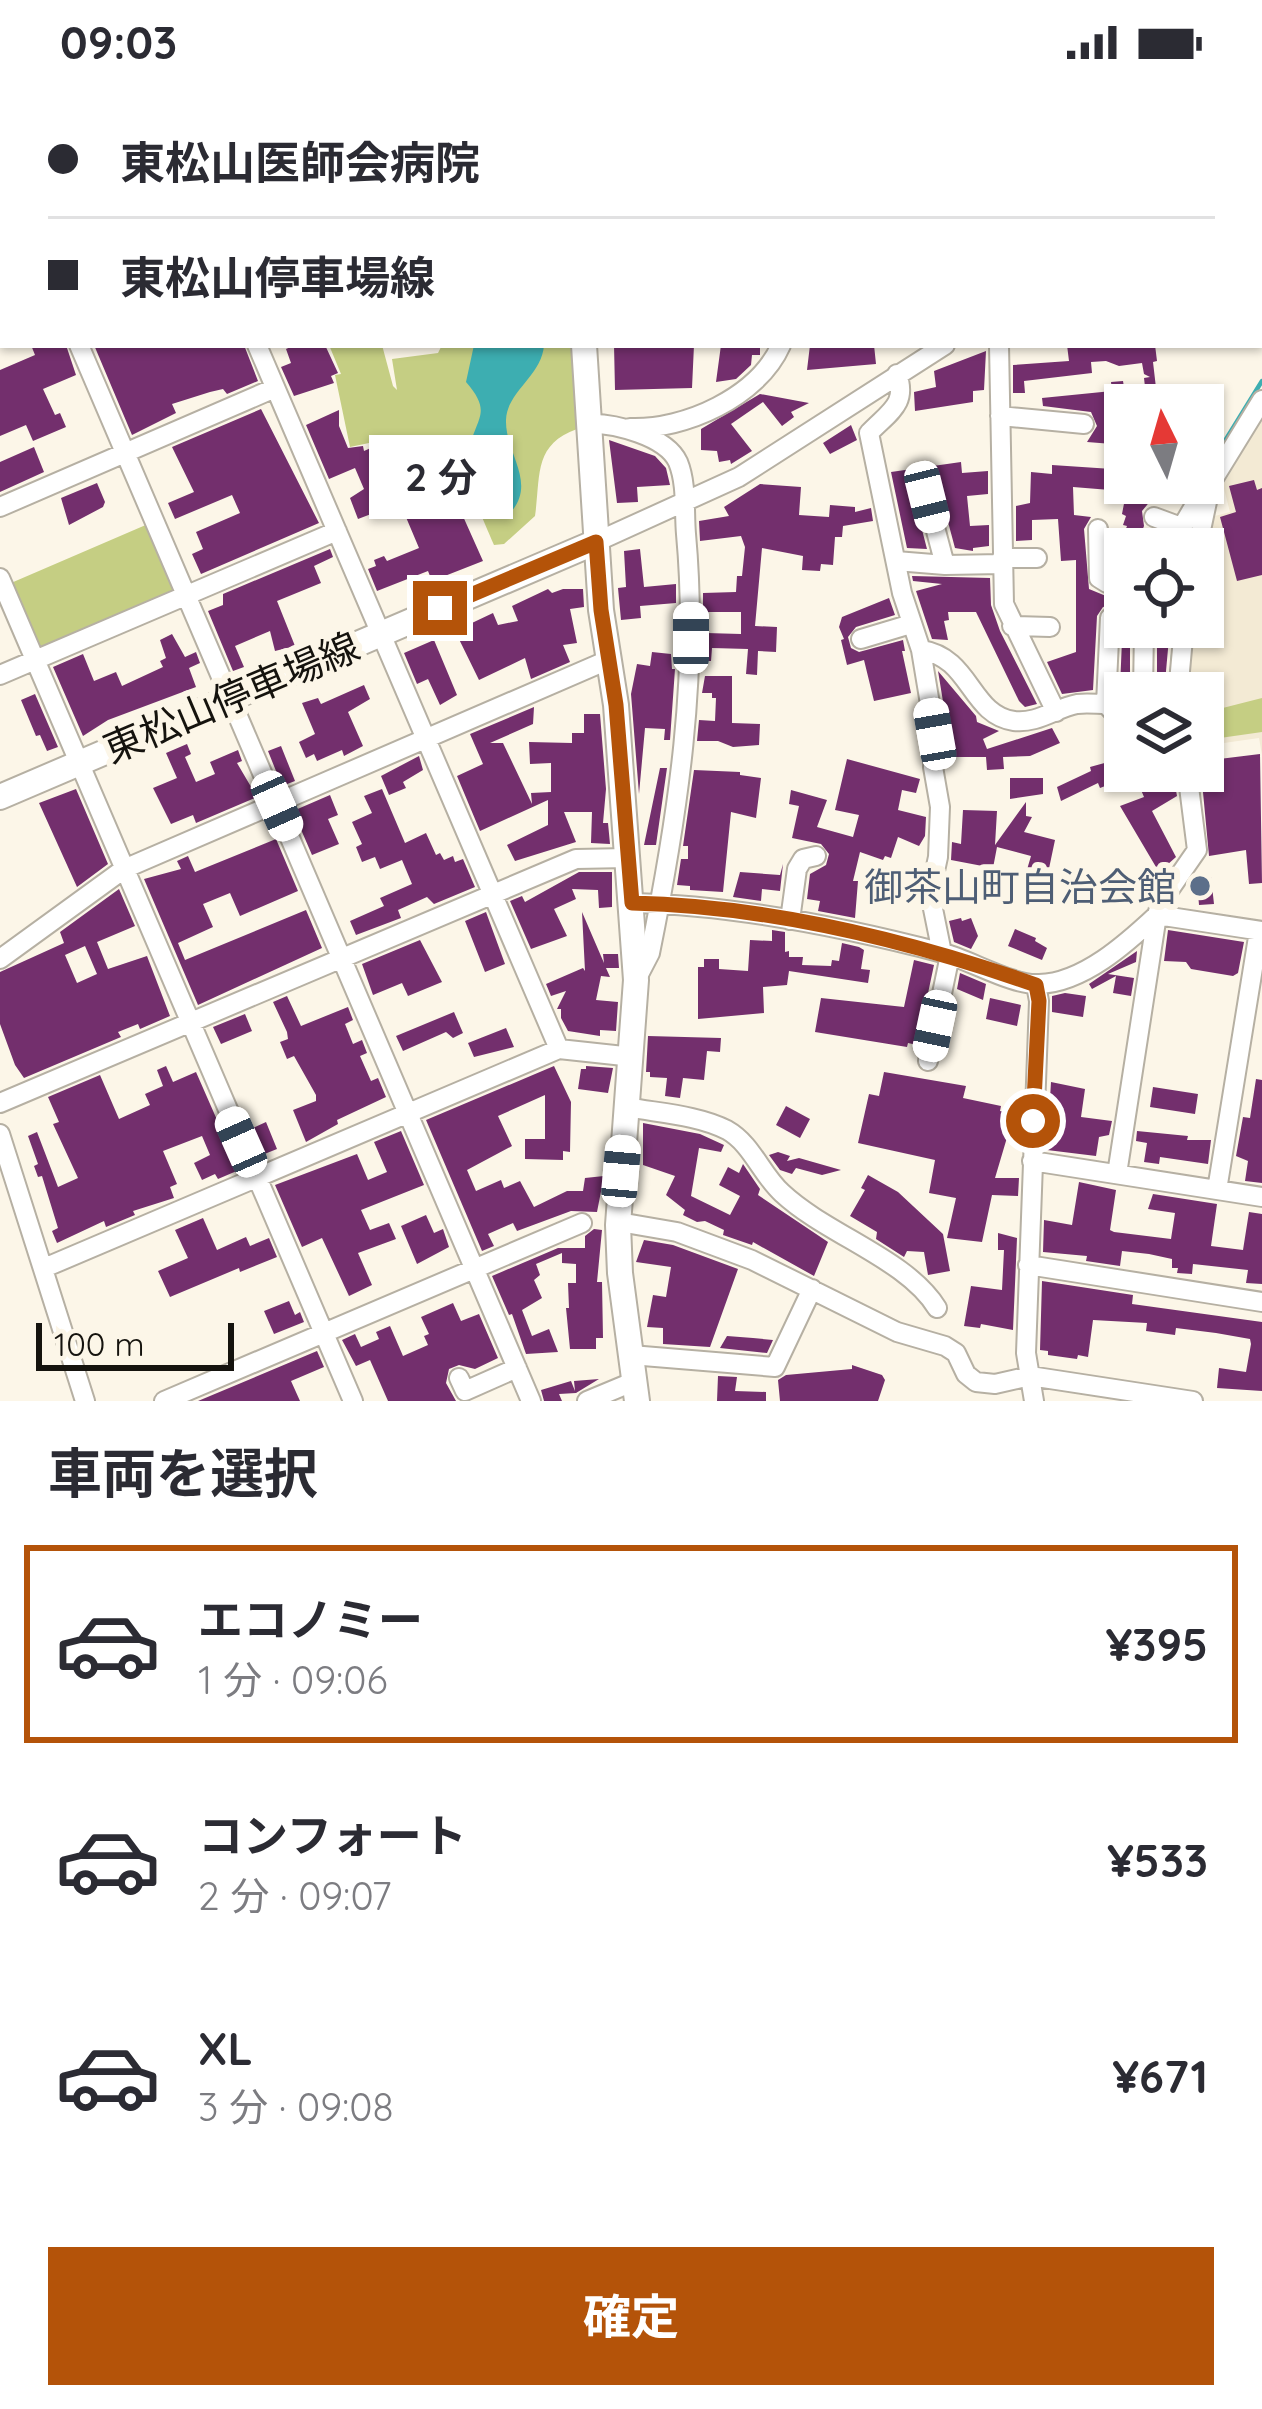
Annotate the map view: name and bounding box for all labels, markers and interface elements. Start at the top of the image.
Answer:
text: 09:03 [60,14,177,70]
text: 東松山医師会病院 [120,134,480,190]
text: 東松山停車場線 [120,249,435,305]
north arrow [1104,384,1224,504]
map controls [1104,384,1224,792]
callout: 2 分 [368,434,512,518]
text: 2 分 [405,452,477,501]
car [901,458,953,536]
button: locate [1104,528,1224,648]
route end [413,581,467,635]
car [673,602,709,674]
street label: 東松山停車場線 [96,621,366,773]
button: layers [1104,672,1224,792]
car [911,695,959,773]
car [246,766,308,846]
place label: 御茶山町自治会館 [864,862,1176,911]
marker: 御茶山町自治会館 [1187,873,1213,899]
car [910,987,960,1065]
route start [1006,1094,1060,1148]
car [210,1102,272,1182]
car [600,1134,642,1208]
scale bar [36,1317,234,1370]
text: 100 m [54,1323,145,1364]
text: 車両を選択 [48,1439,318,1507]
icon: car [54,1590,162,1698]
text: エコノミー [198,1591,423,1647]
text: ¥395 [1106,1616,1208,1672]
text: 1 分 · 09:06 [198,1655,387,1704]
icon: car [54,1806,162,1914]
text: コンフォート [198,1807,467,1863]
text: ¥533 [1107,1832,1208,1888]
text: 2 分 · 09:07 [198,1871,391,1920]
text: XL [198,2020,253,2076]
icon: car [54,2022,162,2130]
text: ¥671 [1112,2048,1208,2104]
text: 3 分 · 09:08 [198,2082,394,2131]
button: 確定 [48,2247,1214,2385]

